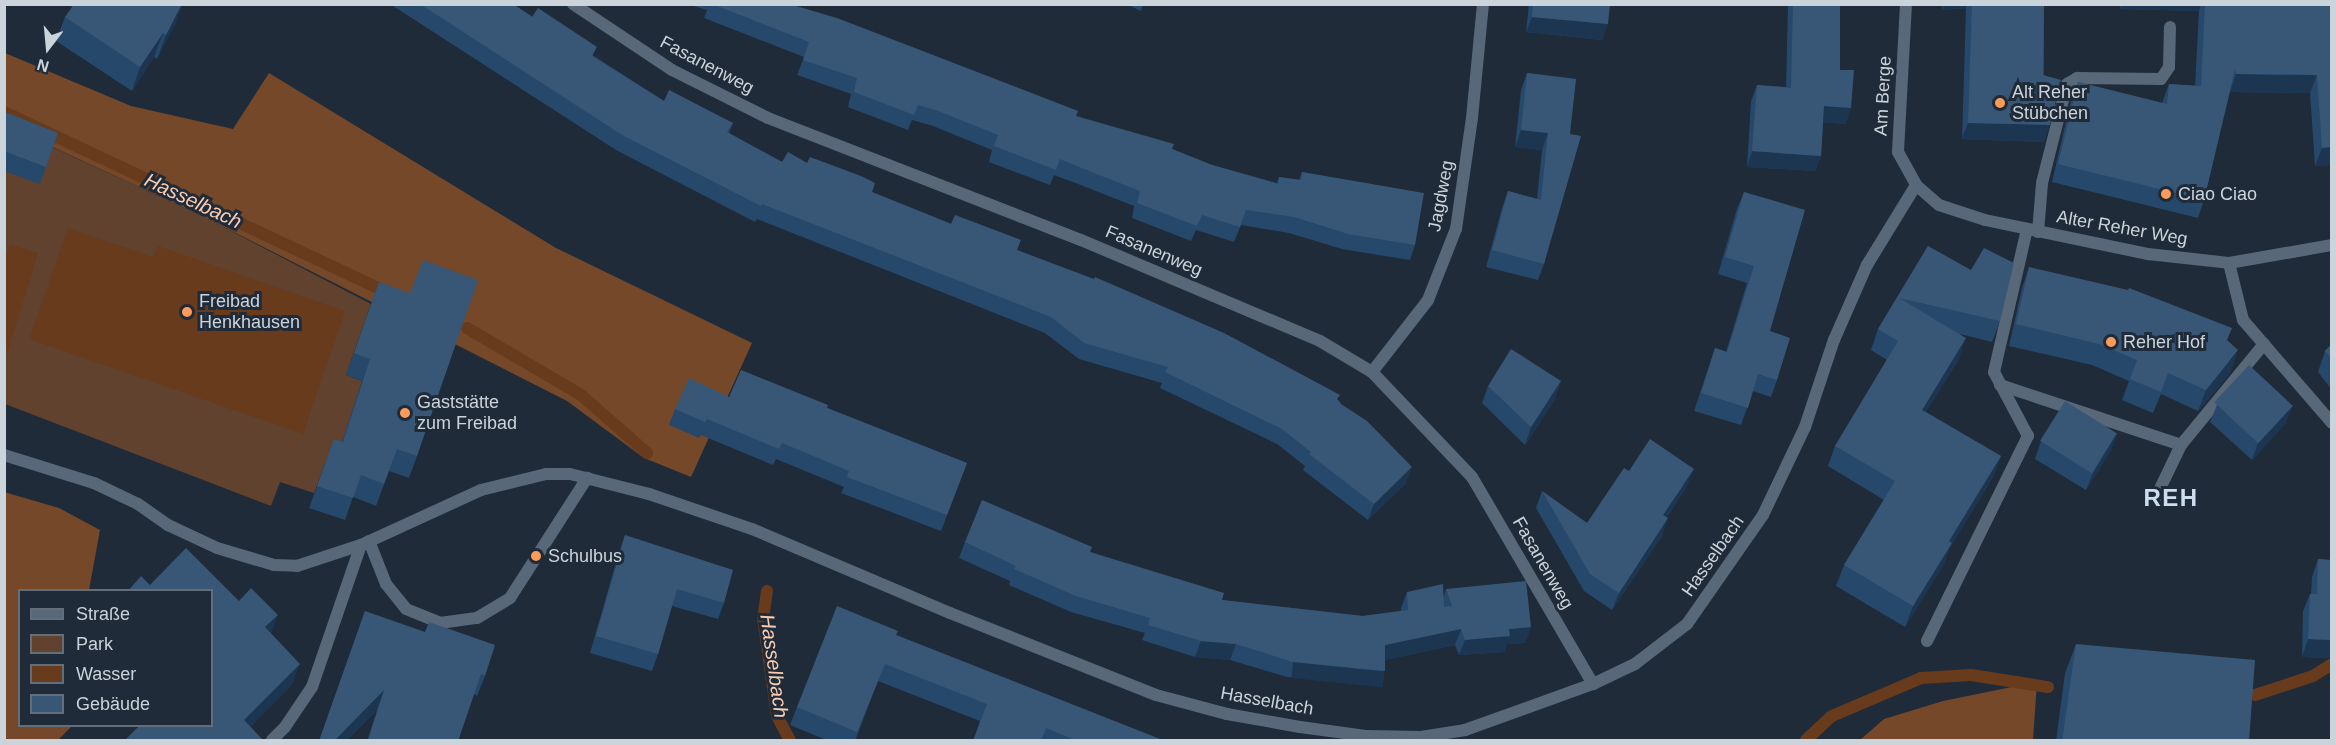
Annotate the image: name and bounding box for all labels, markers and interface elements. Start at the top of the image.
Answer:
north arrow [18,18,78,78]
street label: Fasanenweg [656,31,758,99]
street label: Am Berge [1870,55,1896,137]
text: N [35,56,51,76]
place label: Alt Reher Stübchen [2012,82,2088,124]
marker: Alt Reher Stübchen [1993,96,2007,110]
street label: Jagdweg [1424,159,1458,233]
water label: Hasselbach [141,168,245,234]
place label: Ciao Ciao [2178,183,2257,205]
marker: Ciao Ciao [2159,187,2173,201]
street label: Alter Reher Weg [2055,206,2189,250]
street label: Fasanenweg [1102,221,1206,281]
place label: Freibad Henkhausen [199,291,300,334]
marker: Freibad Henkhausen [180,305,194,319]
place label: Reher Hof [2123,331,2205,353]
marker: Reher Hof [2104,335,2118,349]
place label: Gaststätte zum Freibad [417,392,517,434]
marker: Gaststätte zum Freibad [398,406,412,420]
district label: REH [2143,484,2199,512]
street label: Hasselbach [1677,511,1749,601]
street label: Fasanenweg [1508,513,1578,613]
place label: Schulbus [548,545,622,567]
marker: Schulbus [529,549,543,563]
legend [18,589,213,727]
text: Straße [76,604,130,624]
water label: Hasselbach [755,613,793,719]
text: Park [76,634,113,654]
text: Wasser [76,664,136,684]
street label: Hasselbach [1219,682,1315,720]
text: Gebäude [76,694,150,714]

